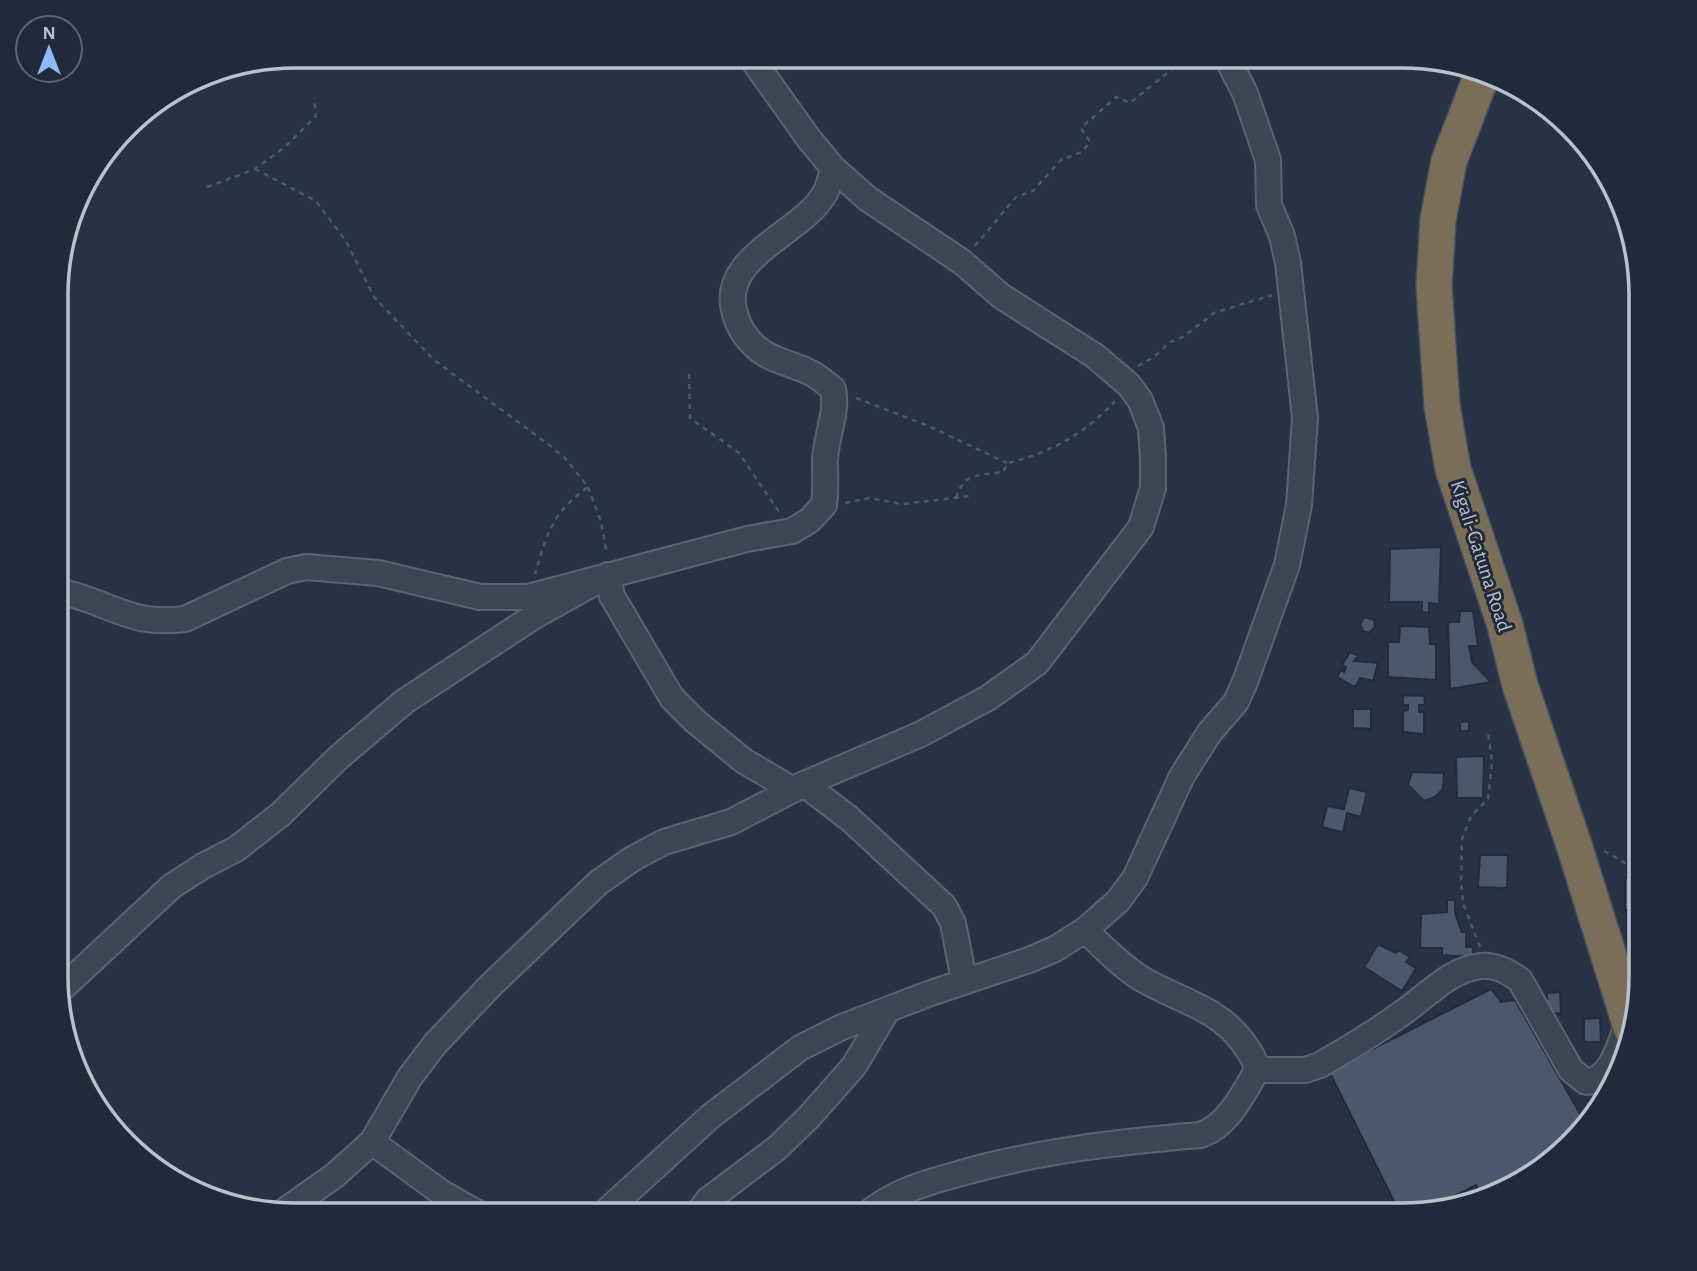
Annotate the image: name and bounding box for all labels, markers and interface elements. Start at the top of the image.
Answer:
north arrow [14,14,84,84]
text: N [42,24,56,43]
street label: Kigali-Gatuna Road [1447,478,1515,634]

